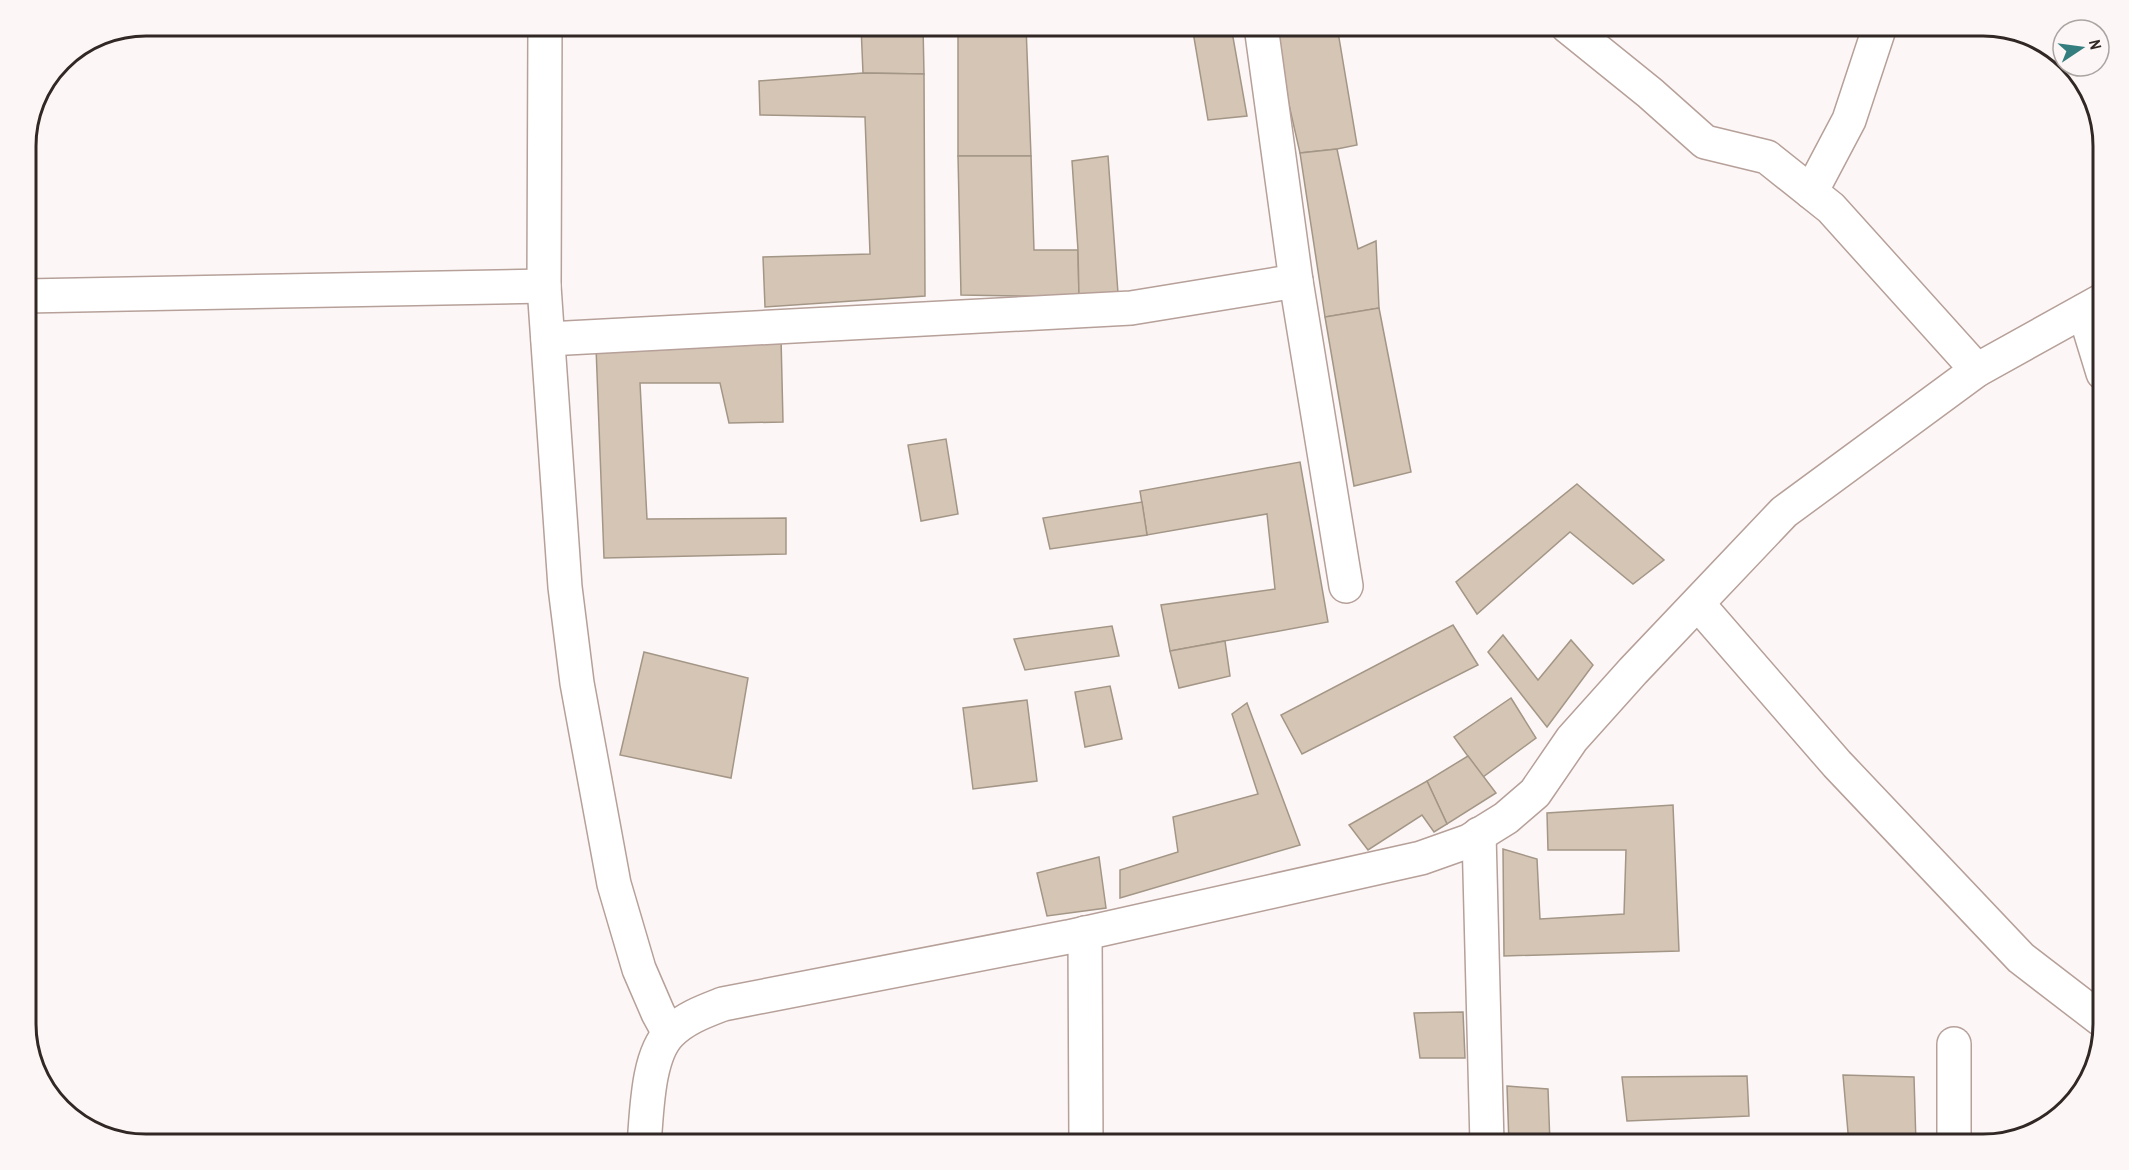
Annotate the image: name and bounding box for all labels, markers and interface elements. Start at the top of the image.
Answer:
north arrow [2051,18,2111,78]
text: N [2084,38,2107,52]

